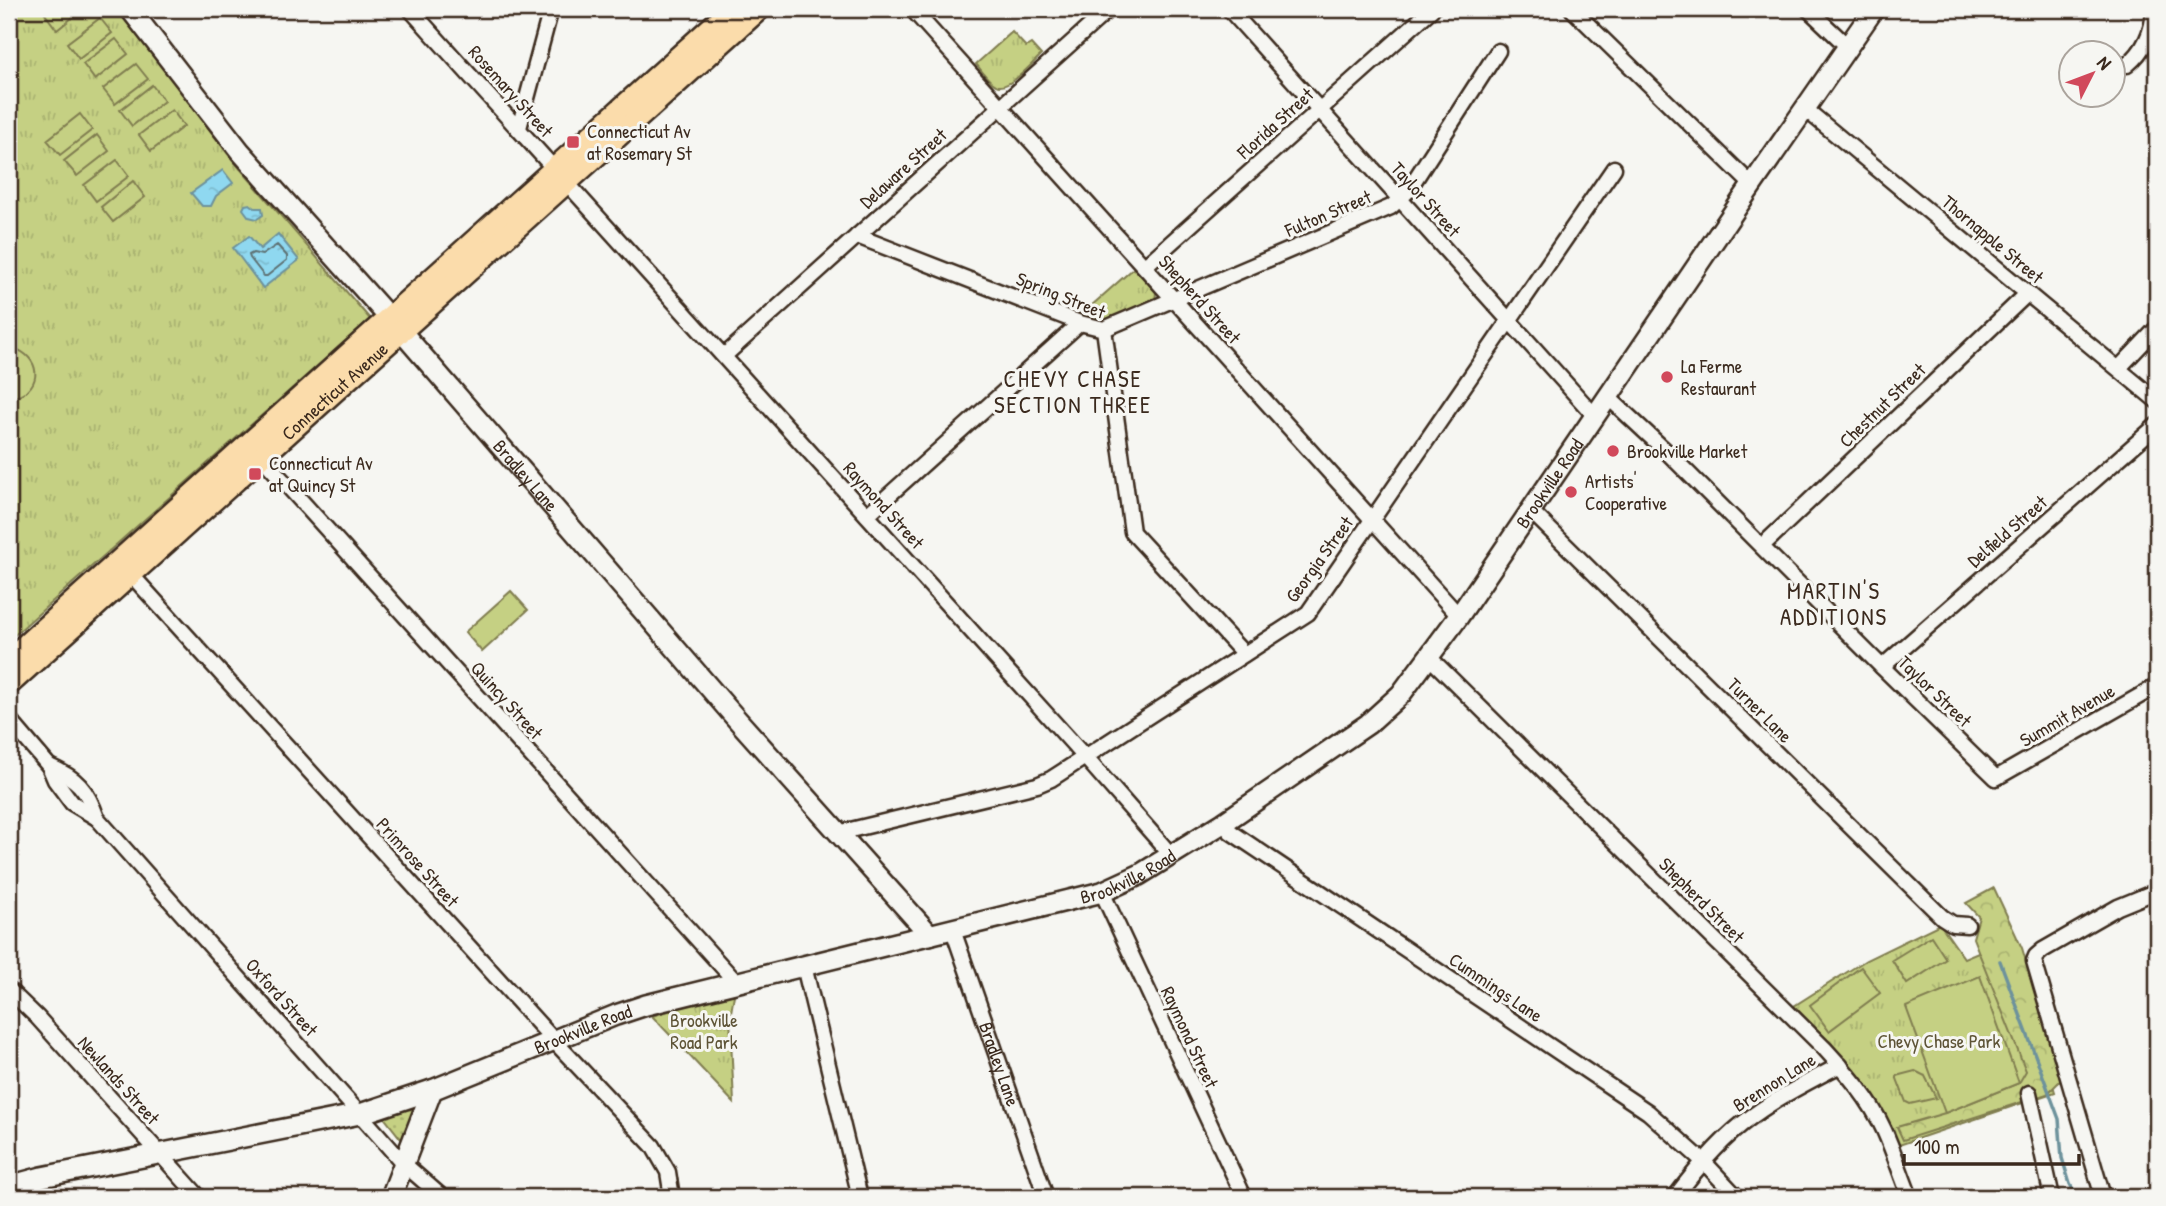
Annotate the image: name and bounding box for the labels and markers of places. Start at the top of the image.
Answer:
place label: Connecticut Av at Rosemary St [587,118,692,166]
marker: Connecticut Av at Rosemary St [565,134,581,150]
place label: La Ferme Restaurant [1681,353,1756,401]
marker: La Ferme Restaurant [1659,369,1675,385]
place label: Brookville Market [1627,438,1748,464]
marker: Brookville Market [1605,443,1621,459]
place label: Connecticut Av at Quincy St [269,450,373,498]
marker: Connecticut Av at Quincy St [247,466,263,482]
place label: Artists' Cooperative [1585,468,1668,516]
marker: Artists' Cooperative [1563,484,1579,500]

